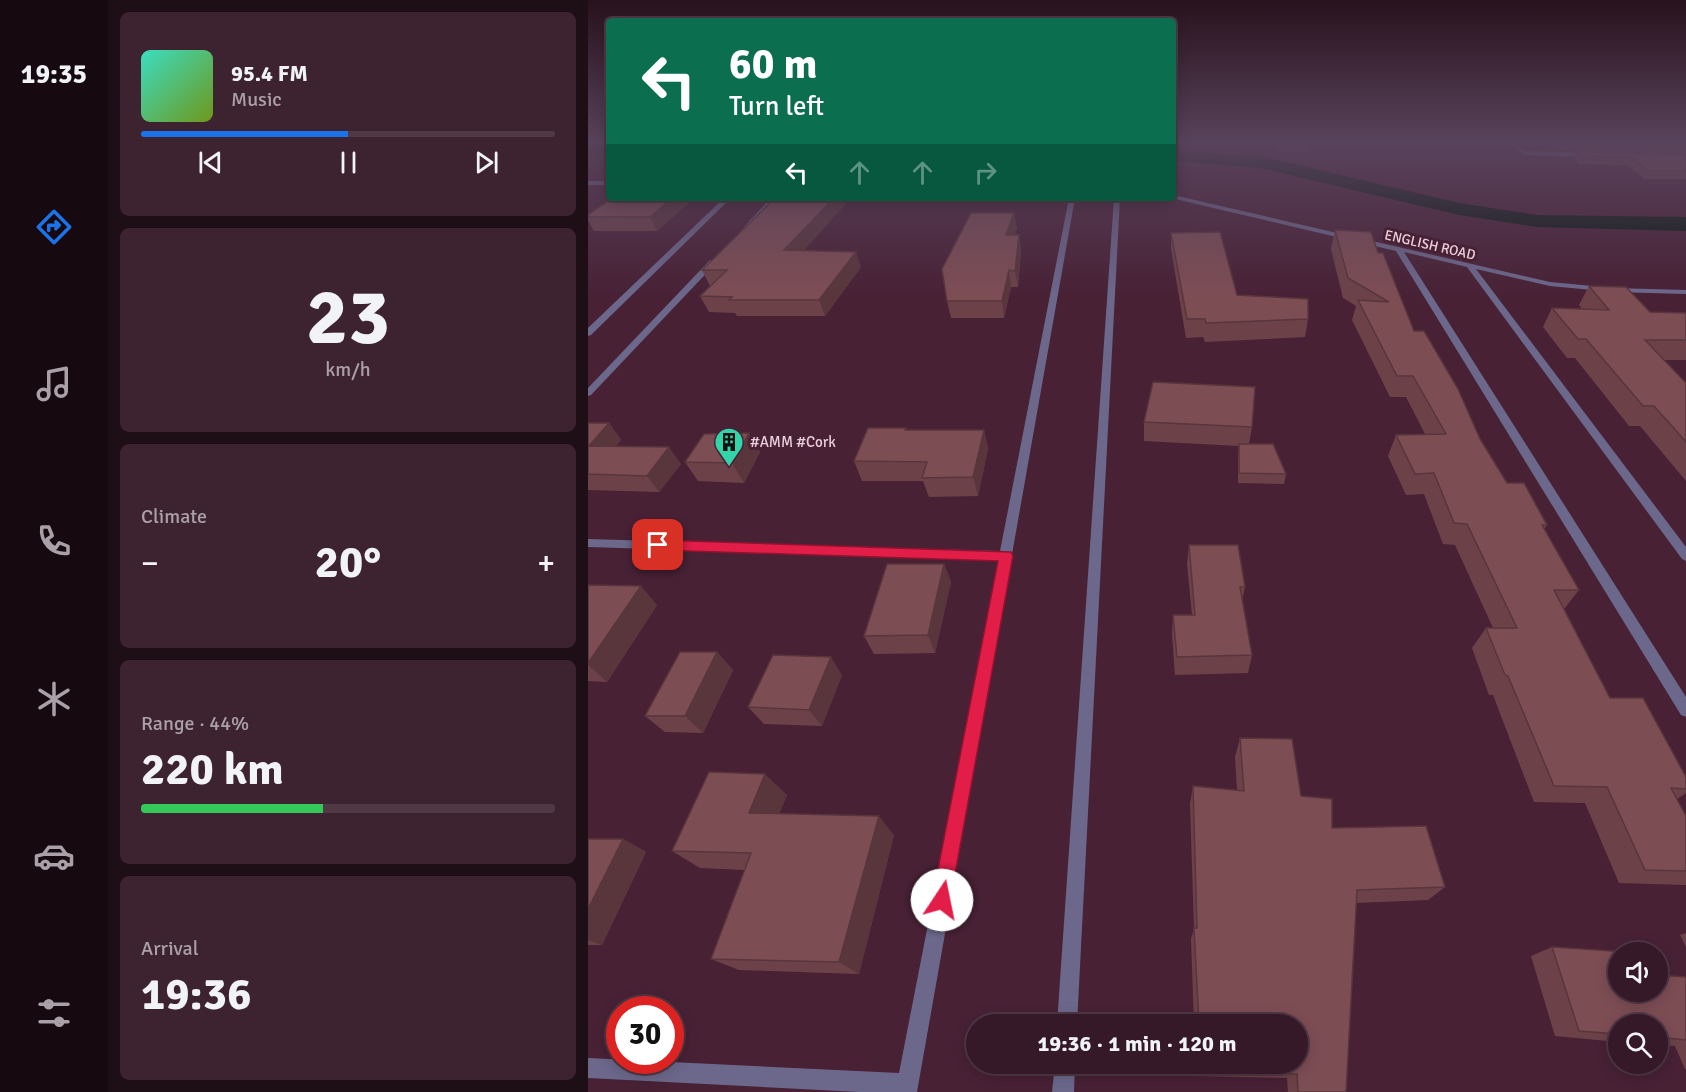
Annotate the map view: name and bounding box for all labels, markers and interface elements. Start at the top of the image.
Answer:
text: 60 m [729,39,818,90]
icon: left [630,42,708,120]
text: 19:35 [21,58,87,91]
text: 95.4 FM [231,60,308,87]
text: Music [231,87,282,112]
text: Turn left [729,90,824,123]
icon: previous [194,146,227,179]
icon: pause [332,146,365,179]
icon: next [470,146,503,179]
icon: left [780,156,813,189]
icon: ahead [843,156,876,189]
icon: ahead [906,156,939,189]
icon: right [969,156,1002,189]
icon: directions [33,206,75,248]
street label: ENGLISH ROAD [1383,226,1477,264]
text: 23 [306,270,390,366]
text: km/h [325,357,371,382]
icon: music [33,363,75,405]
building icon: #AMM #Cork [713,426,745,468]
place label: #AMM #Cork [750,433,836,451]
text: Climate [141,504,207,529]
pin [632,519,683,570]
icon: phone [33,520,75,562]
icon: arrive [641,528,674,561]
text: 20° [315,535,381,590]
text: − [141,543,159,584]
text: + [537,543,555,584]
icon: climate [33,678,75,720]
text: Range · 44% [141,711,249,736]
text: 220 km [141,742,284,797]
icon: car [33,835,75,877]
position arrow [910,868,974,932]
text: Arrival [141,936,199,961]
map controls [1608,942,1668,1074]
button: sound [1608,942,1668,1002]
text: 19:36 [141,967,251,1022]
icon: filters [33,992,75,1034]
speed limit sign: 30 [606,996,684,1074]
button: search [1608,1014,1668,1074]
text: 19:36 · 1 min · 120 m [1037,1030,1237,1057]

